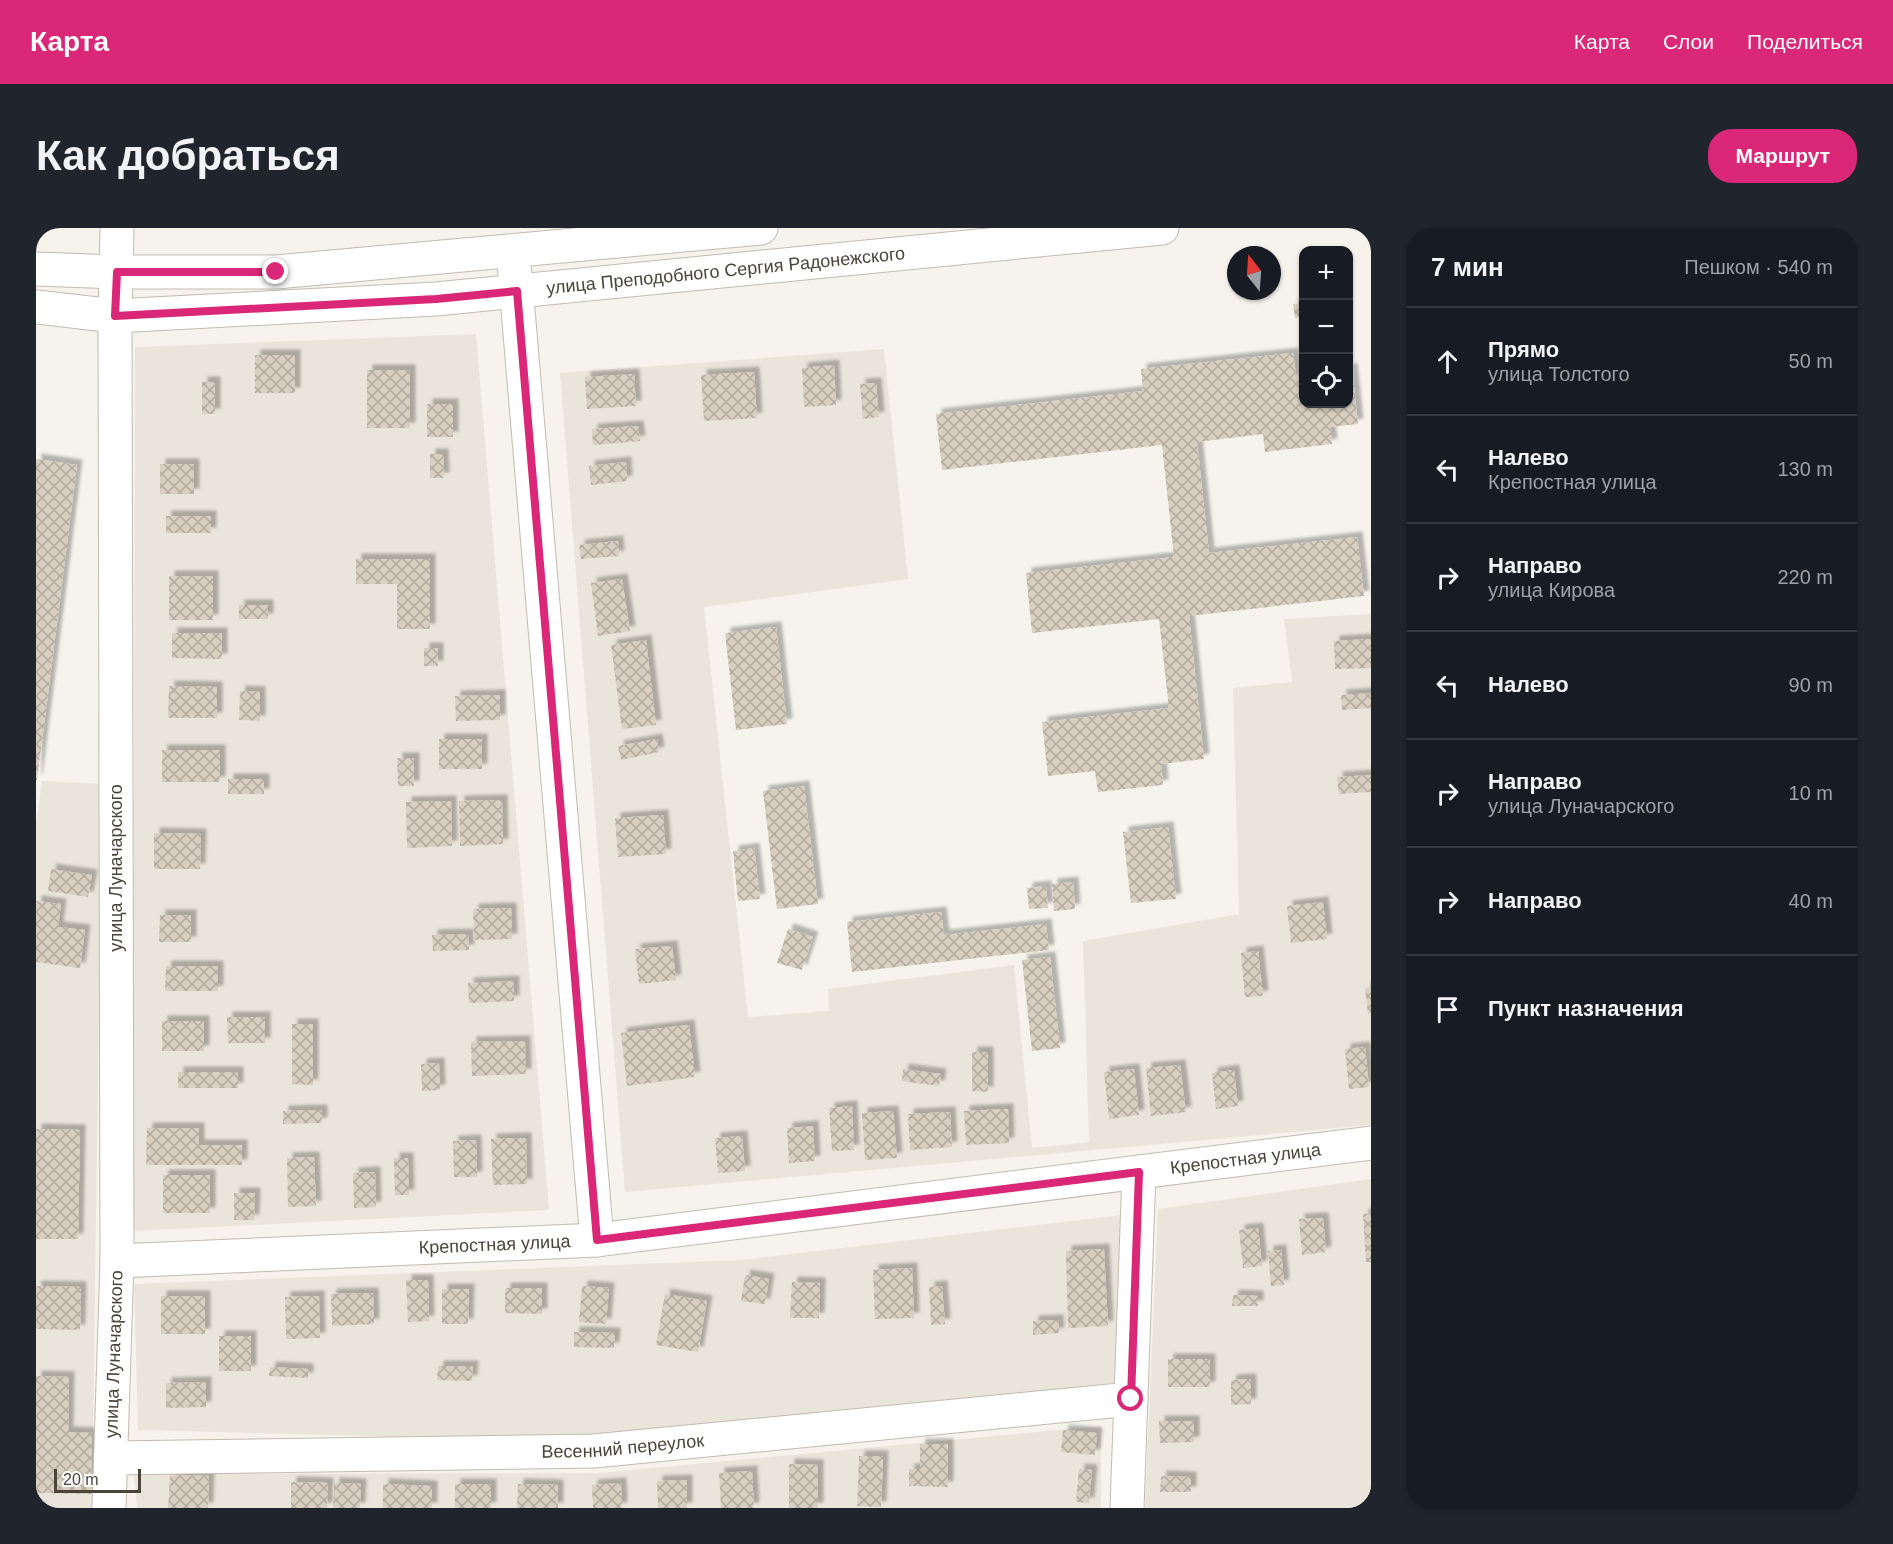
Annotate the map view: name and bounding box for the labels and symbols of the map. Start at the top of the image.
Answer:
street label: улица Преподобного Сергия Радонежского [545,243,906,298]
north arrow [1227,246,1281,300]
route end [262,258,288,284]
street label: улица Луначарского [106,784,126,952]
street label: Крепостная улица [1169,1139,1323,1178]
street label: Крепостная улица [418,1231,572,1258]
street label: улица Луначарского [101,1270,127,1438]
route start [1117,1385,1143,1411]
street label: Весенний переулок [541,1430,705,1462]
scale bar [54,1466,141,1494]

